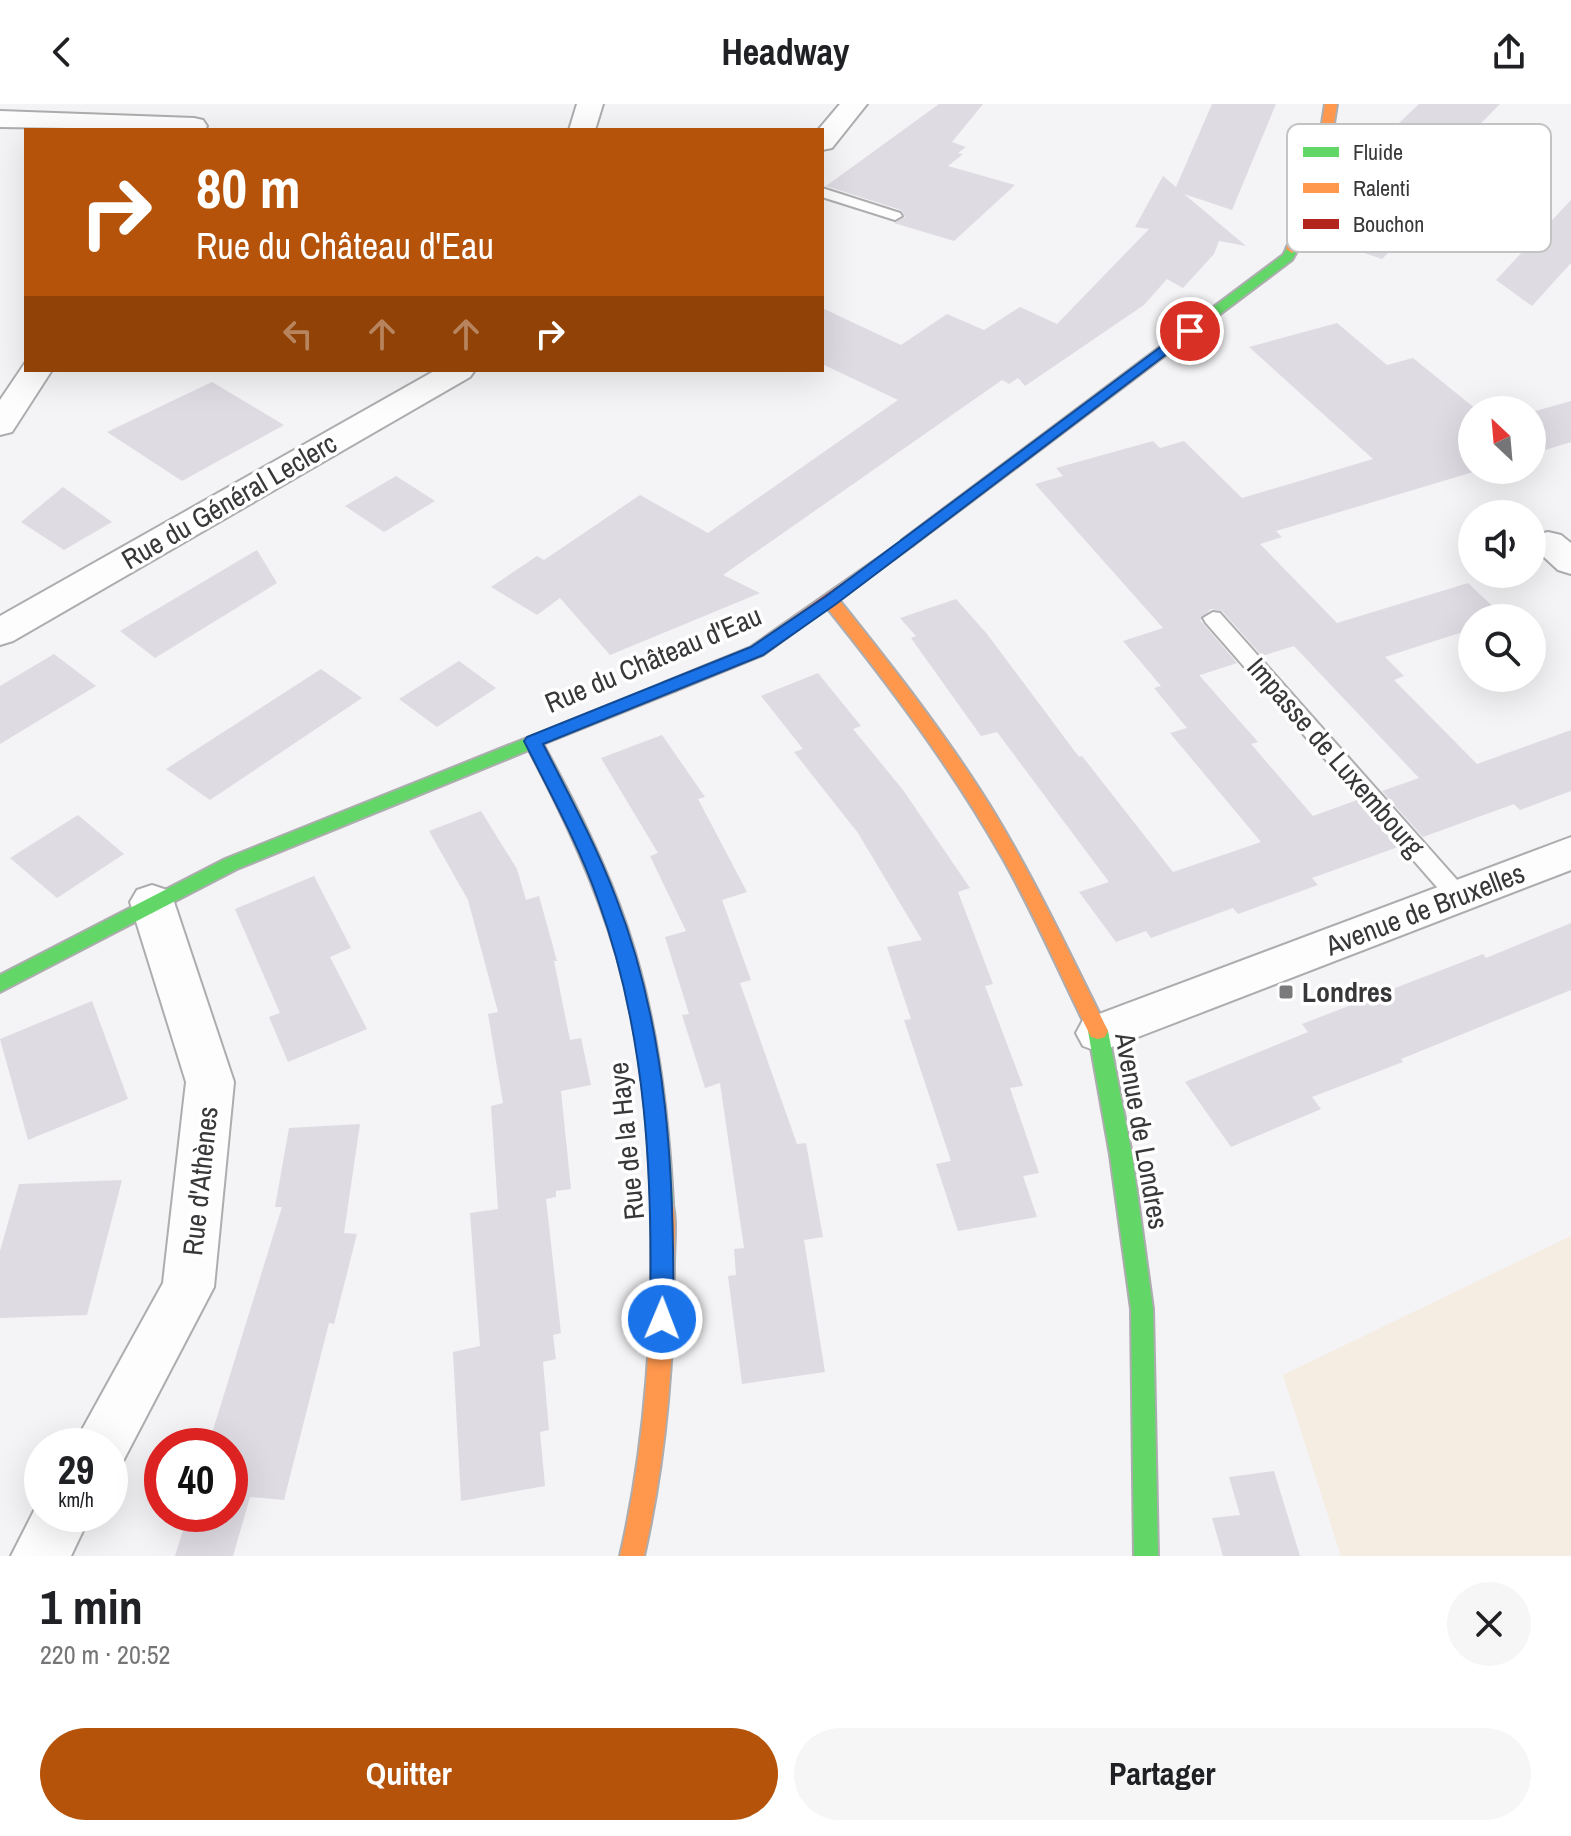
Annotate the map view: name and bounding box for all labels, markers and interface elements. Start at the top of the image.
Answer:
text: Headway [722,28,849,76]
icon: back [40,30,84,74]
icon: share [1487,30,1531,74]
legend [1287,124,1551,252]
text: Fluide [1353,137,1403,167]
text: 80 m [196,150,301,225]
icon: right [64,160,168,264]
text: Ralenti [1353,173,1410,203]
text: Bouchon [1353,209,1424,239]
text: Rue du Château d'Eau [196,222,494,270]
pin [1156,297,1224,365]
icon: arrive [1168,309,1212,353]
icon: left [276,312,320,356]
icon: ahead [360,312,404,356]
icon: ahead [444,312,488,356]
icon: right [528,312,572,356]
north arrow [1458,396,1546,484]
map controls [1458,396,1546,692]
street label: Rue du Général Leclerc [115,424,343,578]
button: sound [1458,500,1546,588]
street label: Rue du Château d'Eau [539,596,767,722]
button: search [1458,604,1546,692]
street label: Impasse de Luxembourg [1239,649,1433,865]
street label: Avenue de Bruxelles [1319,854,1530,965]
place label: Londres [1302,973,1393,1011]
marker: Londres [1277,983,1295,1001]
street label: Avenue de Londres [1106,1029,1178,1232]
street label: Rue de la Haye [599,1060,653,1222]
street label: Rue d'Athènes [173,1104,227,1258]
position arrow [620,1277,704,1361]
speed limit sign: 40 [144,1428,248,1532]
text: 29 [58,1443,94,1496]
text: km/h [58,1486,94,1513]
text: 1 min [40,1574,143,1639]
button: close [1447,1582,1531,1666]
text: 220 m · 20:52 [40,1637,170,1672]
button: Quitter [40,1728,778,1820]
button: Partager [794,1728,1531,1820]

